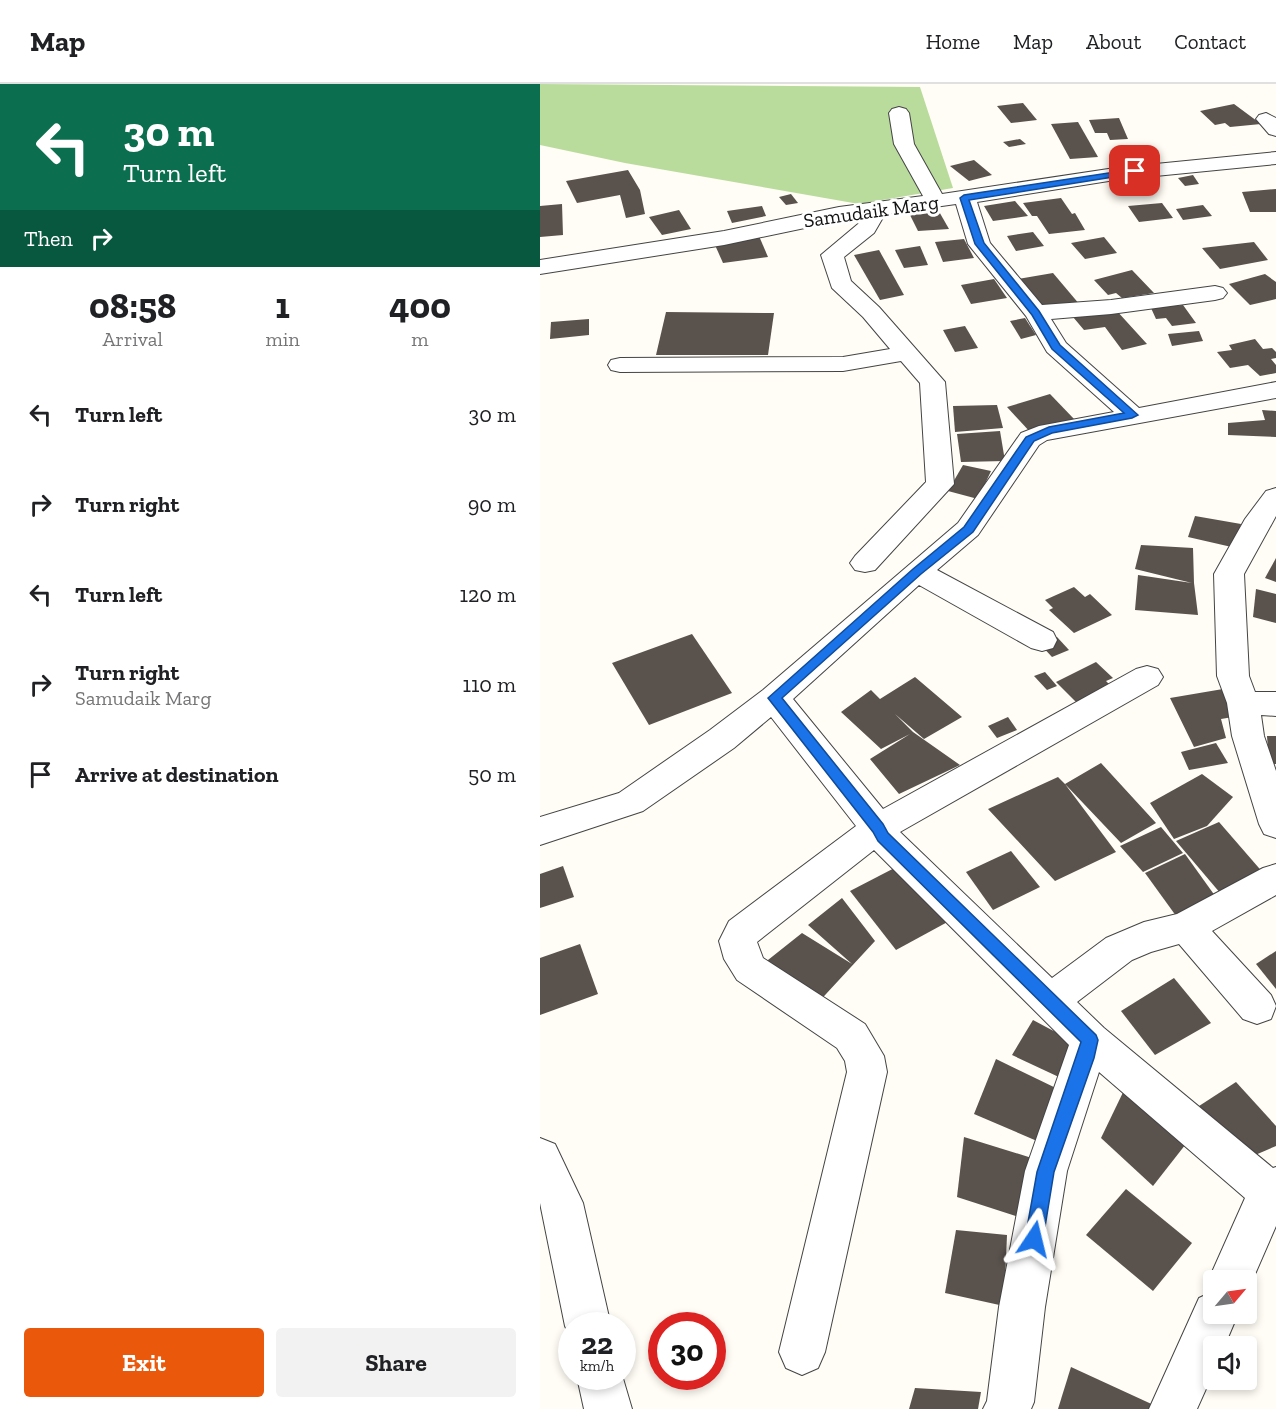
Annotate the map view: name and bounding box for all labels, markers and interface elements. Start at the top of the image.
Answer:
text: Map [30,25,85,58]
text: Home [926,29,980,54]
text: Map [1013,29,1053,54]
text: About [1086,29,1141,54]
text: Contact [1174,29,1246,54]
text: 30 m [123,106,214,157]
icon: left [24,108,102,186]
pin [1109,145,1160,196]
icon: arrive [1118,154,1151,187]
text: Turn left [123,157,226,189]
street label: Samudaik Marg [802,190,940,232]
icon: right [85,222,118,255]
text: Then [24,225,73,252]
text: 08:58 [89,284,176,327]
text: 1 [275,284,290,327]
text: 400 [389,284,451,327]
text: Arrival [103,327,163,351]
text: min [265,327,300,351]
text: m [411,327,429,351]
icon: left [24,398,57,431]
text: Turn left [75,401,162,428]
text: 30 m [469,401,516,428]
icon: right [24,488,57,521]
text: Turn right [75,491,179,518]
text: 90 m [468,491,516,518]
icon: left [24,578,57,611]
text: Turn left [75,581,162,608]
text: 120 m [460,581,516,608]
text: Turn right [75,659,179,686]
icon: right [24,668,57,701]
text: 110 m [462,671,516,698]
text: Samudaik Marg [75,686,211,710]
icon: arrive [24,758,57,791]
text: Arrive at destination [75,761,278,788]
text: 50 m [468,761,516,788]
position arrow [1002,1207,1066,1271]
north arrow [1203,1270,1257,1324]
map controls [1203,1270,1257,1390]
speed limit sign: 30 [648,1312,726,1390]
text: 22 [581,1326,613,1362]
button: Exit [24,1328,264,1397]
button: Share [276,1328,516,1397]
button: sound [1203,1336,1257,1390]
text: km/h [580,1357,614,1375]

